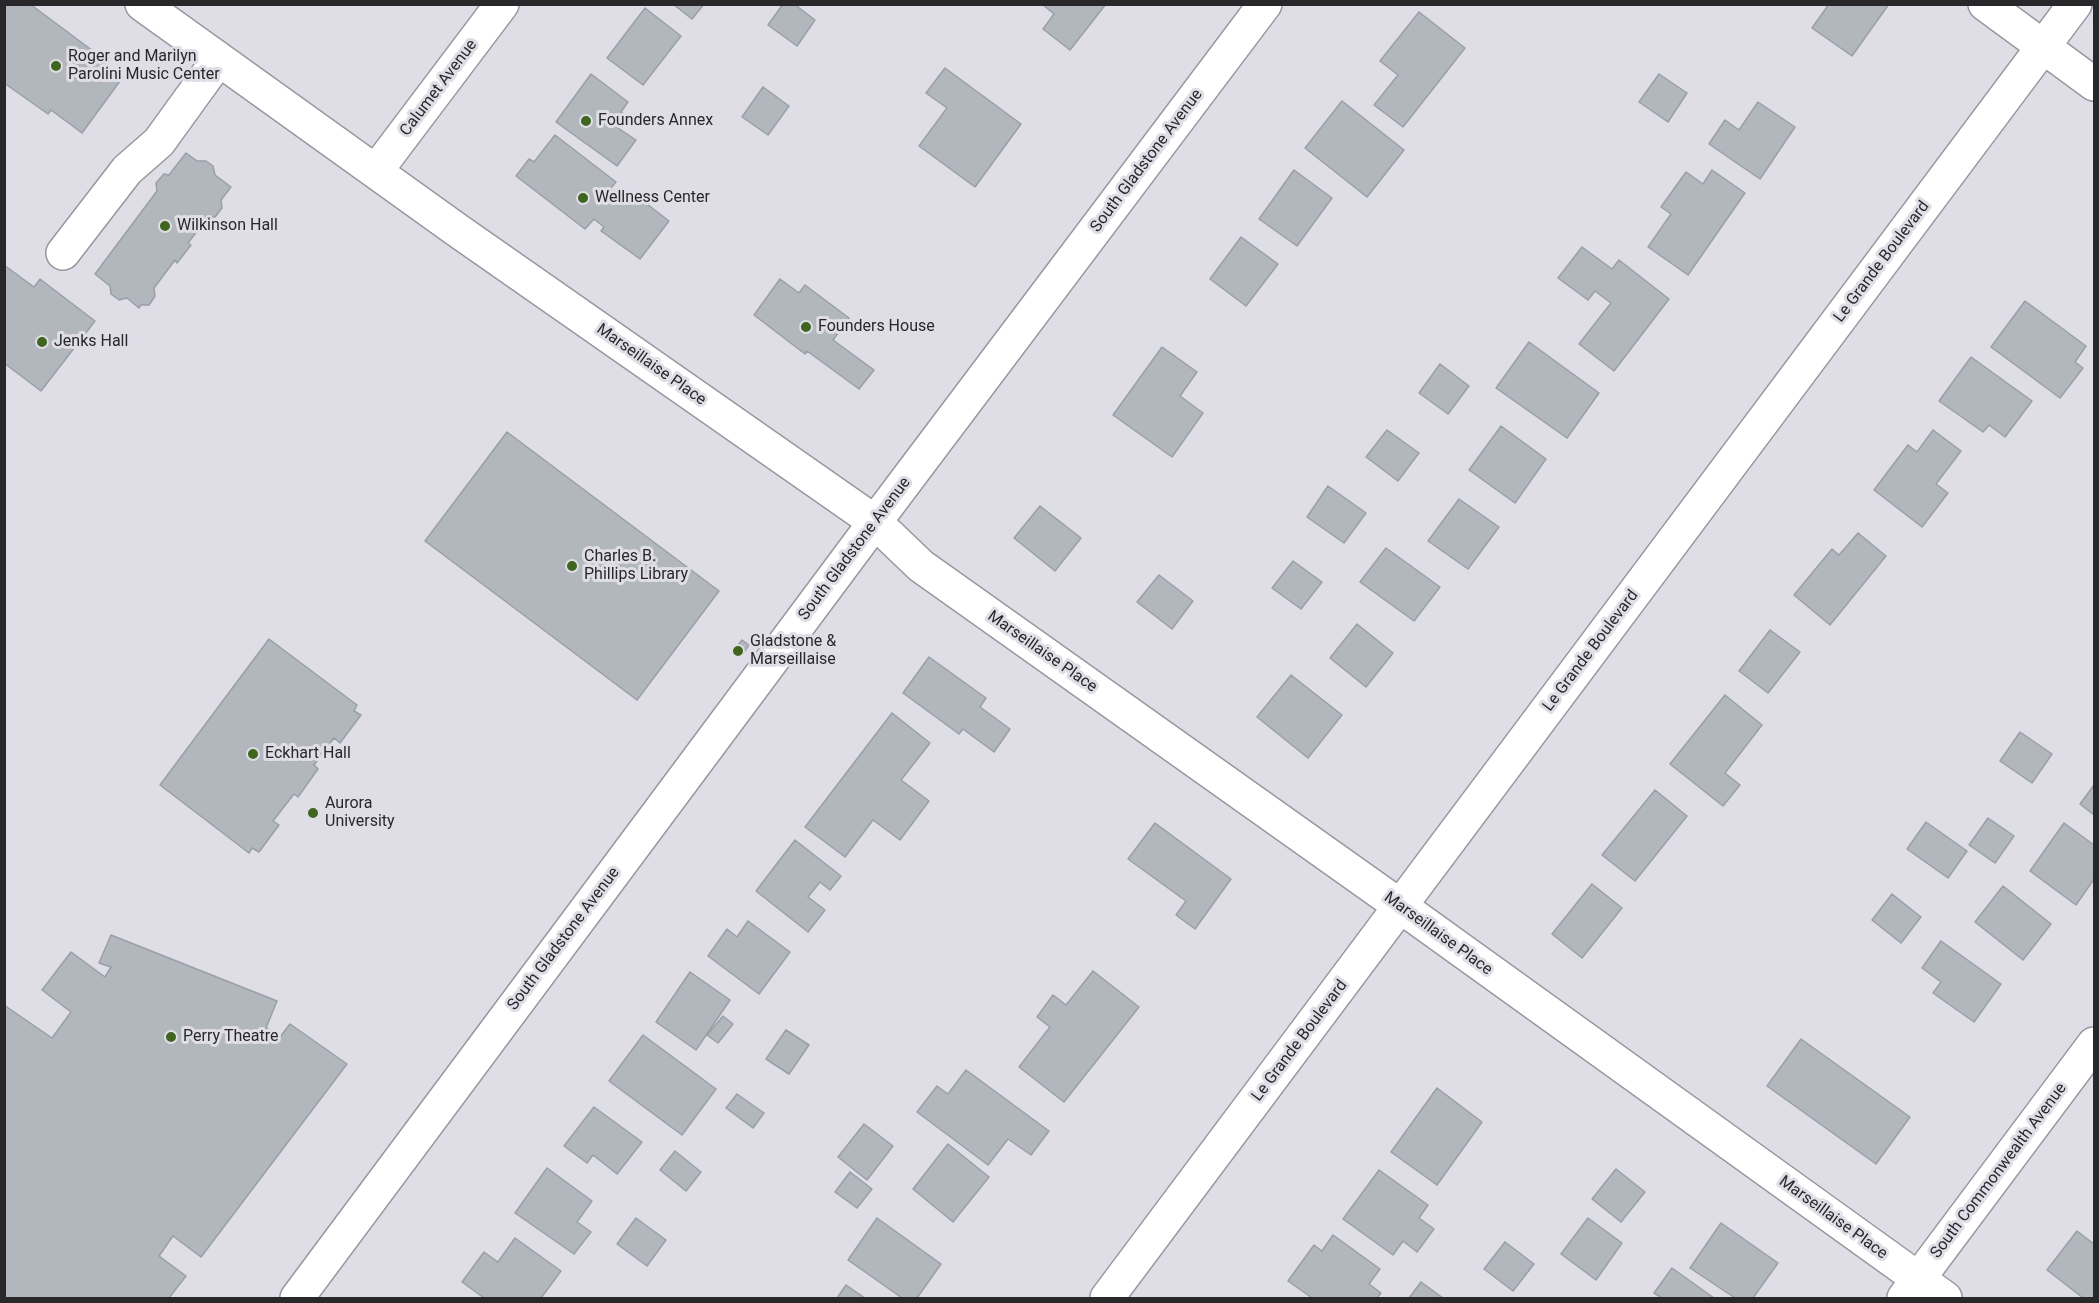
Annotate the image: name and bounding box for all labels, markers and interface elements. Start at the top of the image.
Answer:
street label: Calumet Avenue [396,36,482,140]
place label: Roger and Marilyn Parolini Music Center [68,47,220,85]
marker: Roger and Marilyn Parolini Music Center [49,59,63,73]
street label: South Gladstone Avenue [1087,86,1207,236]
place label: Founders Annex [598,111,713,131]
marker: Founders Annex [579,114,593,128]
place label: Wellness Center [595,188,710,208]
marker: Wellness Center [576,191,590,205]
street label: Le Grande Boulevard [1830,198,1934,326]
place label: Wilkinson Hall [177,216,278,236]
marker: Wilkinson Hall [158,219,172,233]
place label: Founders House [818,317,935,337]
street label: Marseillaise Place [593,320,709,410]
marker: Founders House [799,320,813,334]
place label: Jenks Hall [54,332,128,352]
marker: Jenks Hall [35,335,49,349]
street label: South Gladstone Avenue [795,474,915,624]
place label: Charles B. Phillips Library [584,547,688,585]
marker: Charles B. Phillips Library [565,559,579,573]
street label: Le Grande Boulevard [1539,587,1643,715]
street label: Marseillaise Place [984,607,1100,697]
place label: Gladstone & Marseillaise [750,632,836,670]
marker: Gladstone & Marseillaise [731,644,745,658]
place label: Eckhart Hall [265,744,351,764]
marker: Eckhart Hall [246,747,260,761]
place label: Aurora University [325,794,395,832]
marker: Aurora University [306,806,320,820]
street label: South Gladstone Avenue [504,864,624,1014]
street label: Marseillaise Place [1380,888,1496,980]
street label: Le Grande Boulevard [1248,977,1352,1105]
place label: Perry Theatre [183,1027,279,1047]
marker: Perry Theatre [164,1030,178,1044]
street label: South Commonwealth Avenue [1927,1080,2071,1262]
street label: Marseillaise Place [1775,1172,1891,1264]

